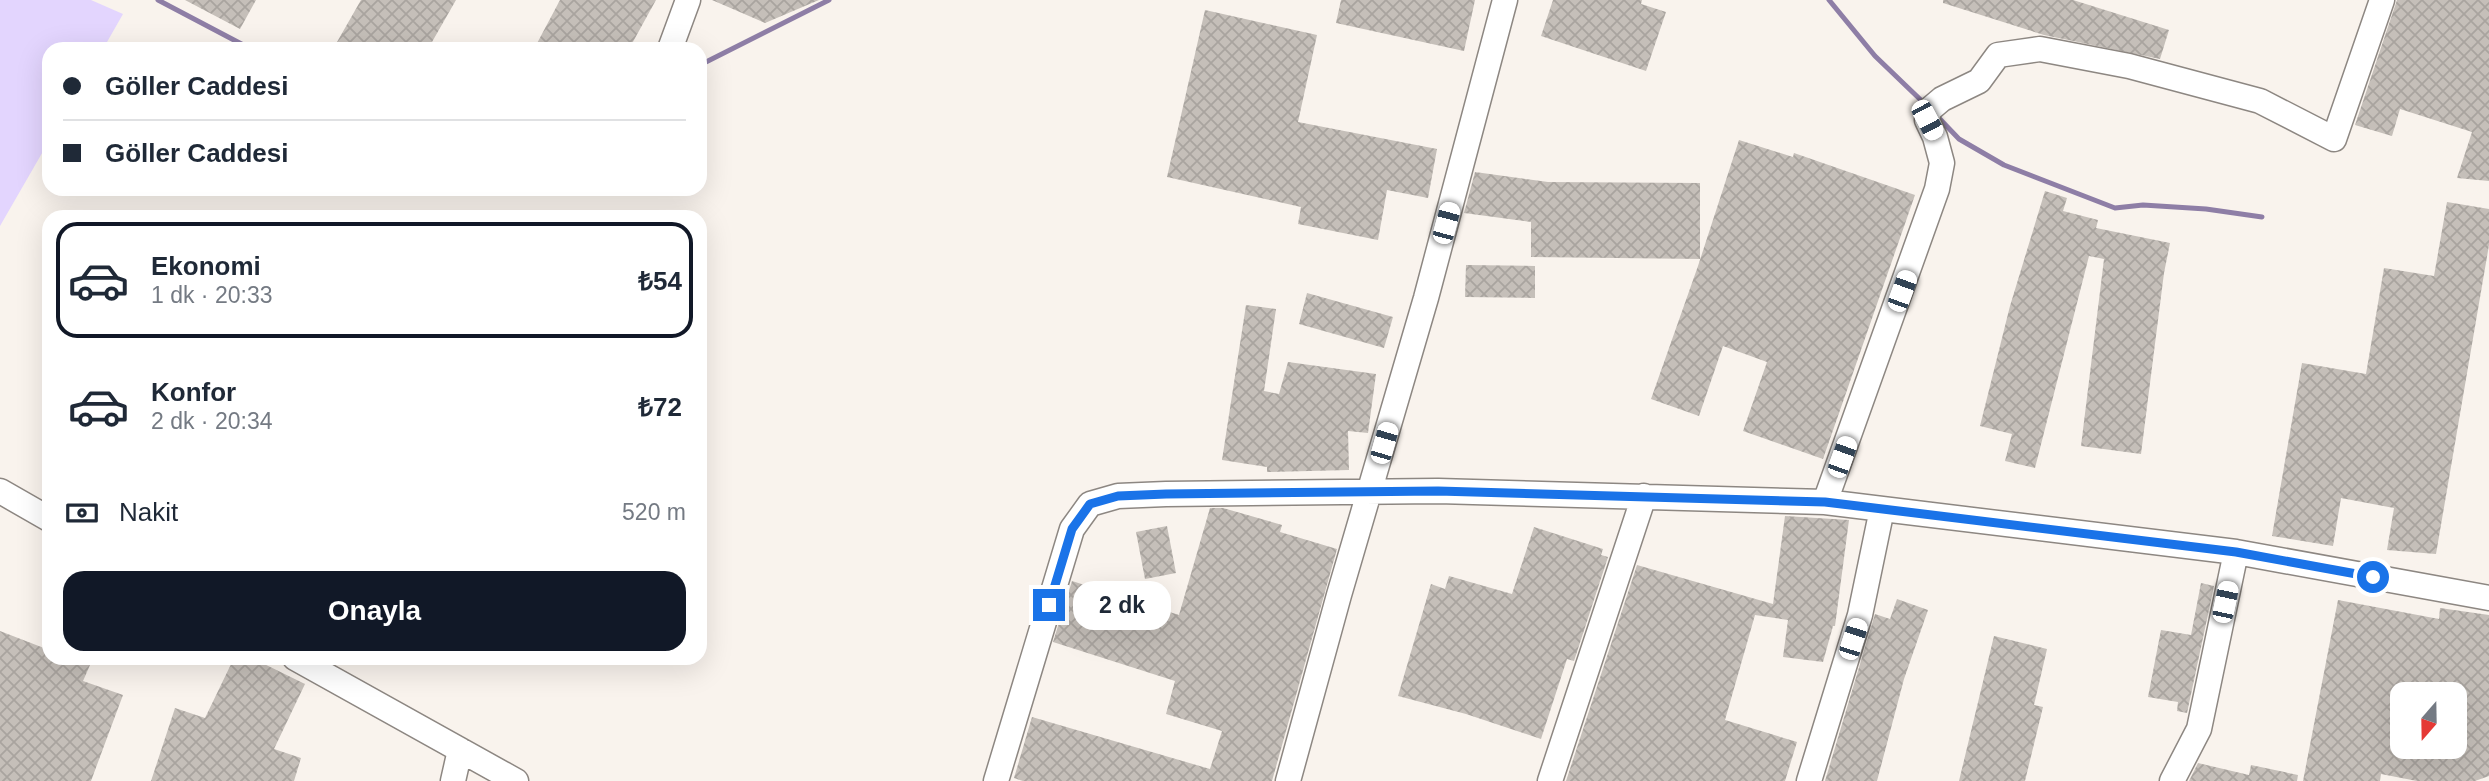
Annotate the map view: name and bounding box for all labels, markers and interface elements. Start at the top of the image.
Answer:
text: Göller Caddesi [105,71,289,101]
car [1908,97,1947,143]
text: Göller Caddesi [105,138,289,168]
car [1431,200,1462,246]
icon: car [67,249,130,312]
text: Ekonomi [151,251,261,281]
text: ₺54 [638,266,682,296]
car [1885,268,1920,314]
text: 1 dk · 20:33 [151,282,272,308]
icon: car [67,375,130,438]
text: Konfor [151,377,236,407]
text: ₺72 [638,392,682,422]
text: 2 dk · 20:34 [151,408,272,434]
car [1369,420,1400,466]
car [1825,434,1860,480]
icon: cash [63,494,101,532]
text: Nakit [119,497,178,527]
text: 520 m [622,499,686,525]
route start [2357,561,2389,593]
button: Onayla [63,571,686,651]
car [2211,579,2240,625]
callout: 2 dk [1074,580,1172,630]
route end [1033,589,1065,621]
text: 2 dk [1099,592,1145,618]
car [1837,616,1870,662]
north arrow [2390,682,2468,760]
map controls [2390,682,2467,759]

